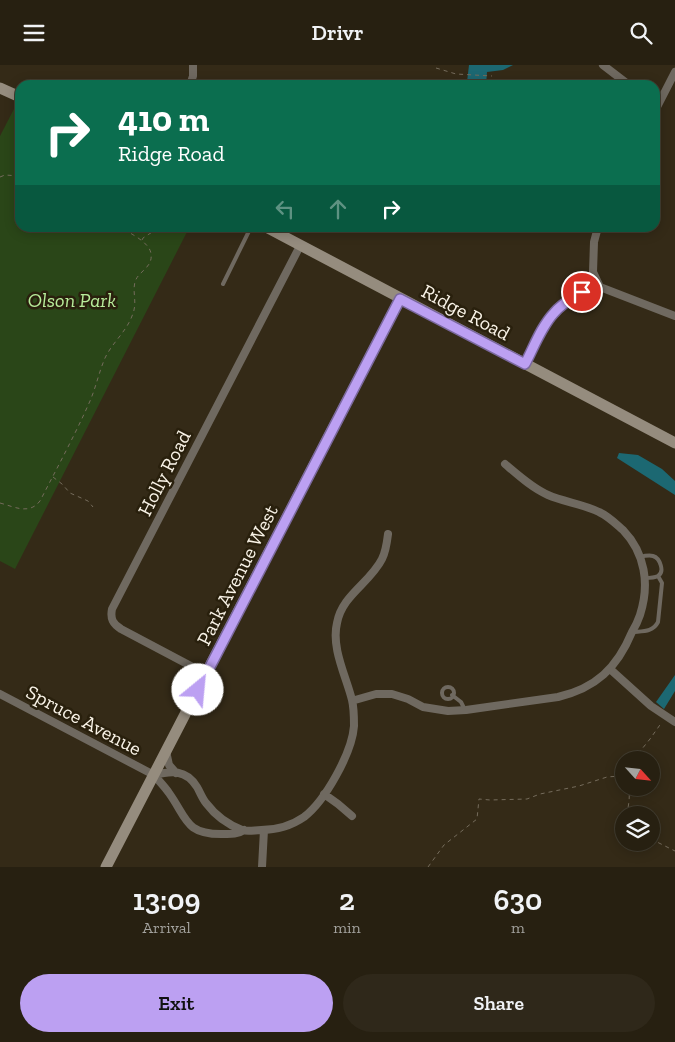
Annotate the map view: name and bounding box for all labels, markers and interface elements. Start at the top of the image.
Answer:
icon: menu [20,19,48,47]
text: Drivr [311,19,364,46]
icon: search [627,19,655,47]
text: 410 m [118,98,209,140]
icon: right [35,100,100,165]
text: Ridge Road [118,140,225,167]
icon: left [271,195,299,223]
icon: ahead [324,195,352,223]
icon: right [377,195,405,223]
pin [561,271,603,313]
icon: arrive [568,278,596,306]
street label: Ridge Road [418,279,514,345]
park label: Olson Park [28,288,116,312]
street label: Holly Road [132,426,196,520]
street label: Park Avenue West [191,500,283,649]
position arrow [171,663,223,715]
street label: Spruce Avenue [22,680,146,760]
north arrow [615,751,660,796]
map controls [615,751,660,851]
button: layers [615,806,660,851]
text: 13:09 [133,882,201,918]
text: 2 [339,882,355,918]
text: 630 [494,882,542,918]
text: Arrival [143,918,191,937]
text: min [333,918,361,937]
text: m [511,918,525,937]
button: Exit [20,974,333,1032]
button: Share [343,974,655,1032]

